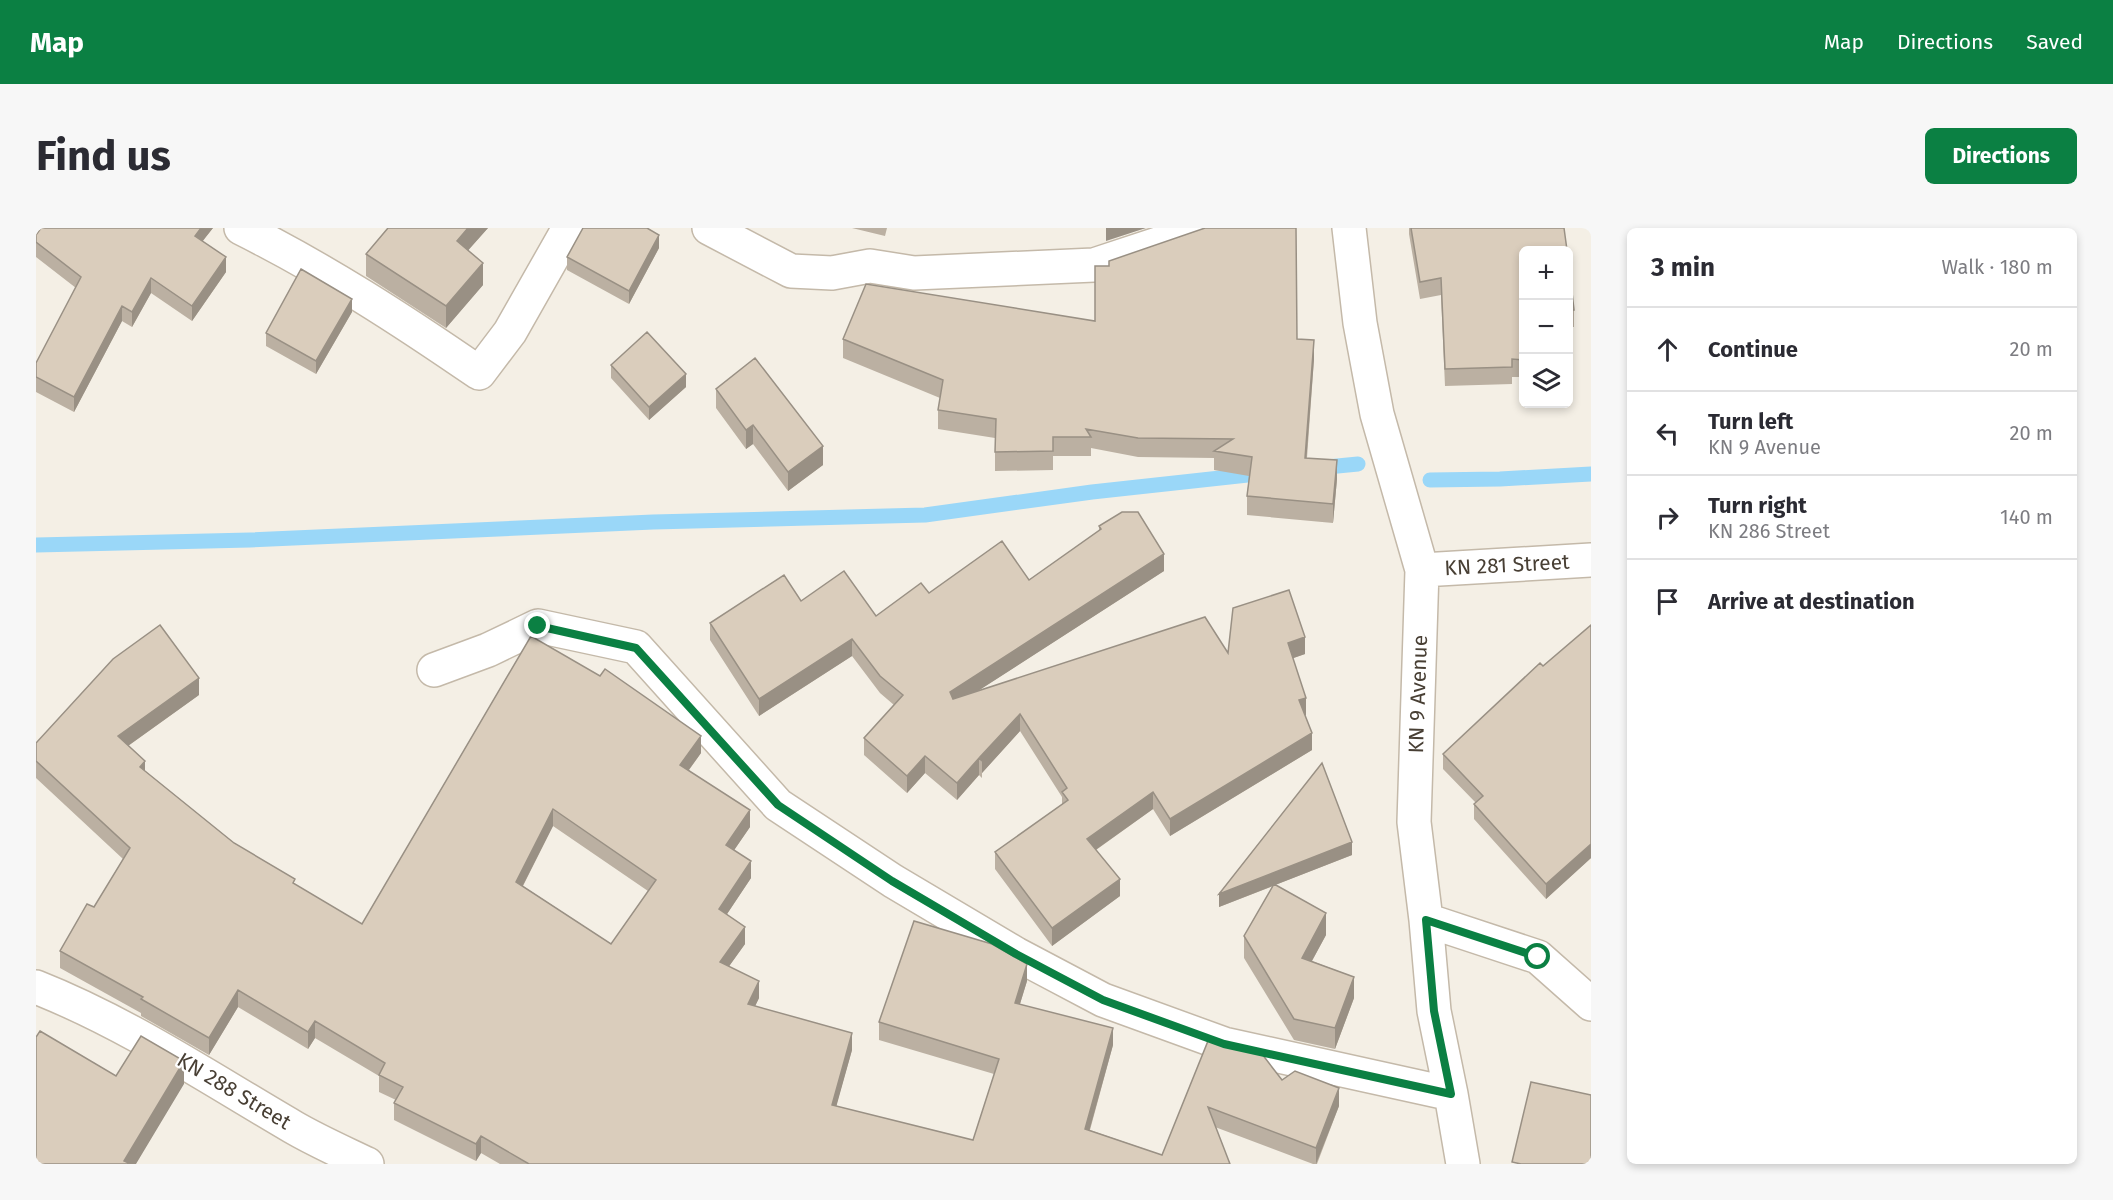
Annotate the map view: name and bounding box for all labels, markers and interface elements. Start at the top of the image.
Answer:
text: Map [30,26,84,59]
text: Map [1824,29,1864,55]
text: Directions [1897,29,1993,55]
text: Saved [2026,29,2083,55]
button: Directions [1925,128,2077,184]
text: Find us [36,131,171,181]
map controls [1519,246,1573,408]
button: + [1519,246,1573,300]
text: 3 min [1651,252,1715,283]
text: Walk · 180 m [1942,255,2053,279]
button: − [1519,300,1573,354]
icon: ahead [1651,333,1684,366]
text: Continue [1708,336,1798,363]
text: 20 m [2010,337,2053,361]
button: layers [1519,354,1573,408]
text: Turn left [1708,408,1793,435]
icon: left [1651,417,1684,450]
text: 20 m [2010,421,2053,445]
text: KN 9 Avenue [1708,435,1821,459]
text: Turn right [1708,492,1807,519]
icon: right [1651,501,1684,534]
text: 140 m [2000,505,2053,529]
text: KN 286 Street [1708,519,1830,543]
street label: KN 281 Street [1444,549,1571,581]
icon: arrive [1651,585,1684,618]
text: Arrive at destination [1708,588,1915,615]
route end [524,612,550,638]
street label: KN 9 Avenue [1403,634,1433,754]
route start [1524,943,1550,969]
street label: KN 288 Street [172,1047,296,1135]

